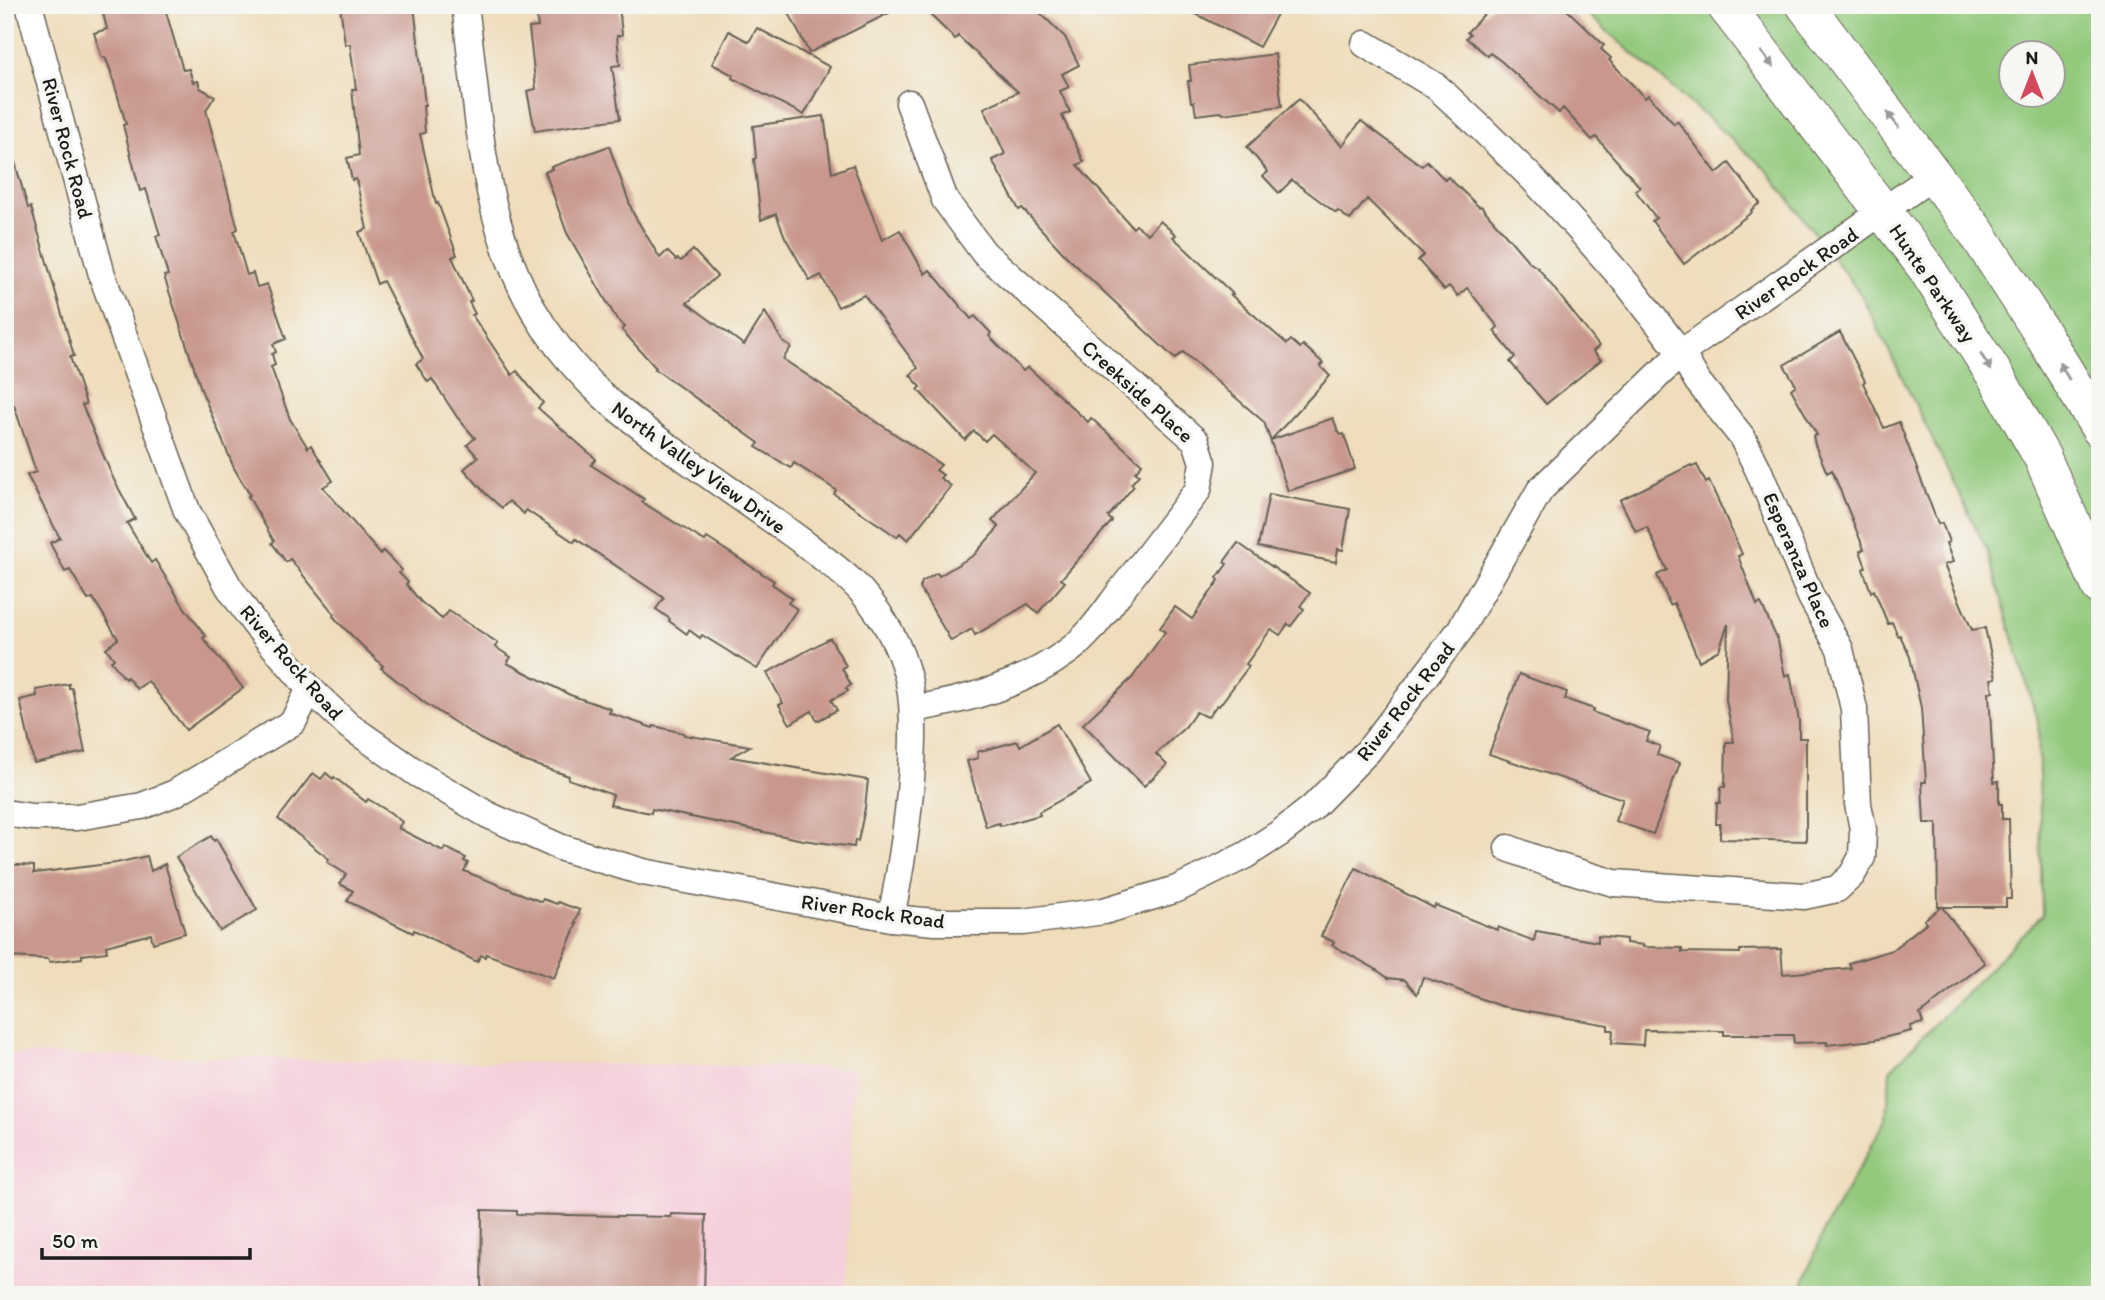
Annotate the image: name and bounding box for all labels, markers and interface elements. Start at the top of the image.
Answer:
north arrow [1996,38,2066,108]
text: N [2026,46,2038,69]
one-way arrow [1759,50,1774,68]
street label: River Rock Road [37,75,99,221]
one-way arrow [1887,111,1901,129]
street label: Hunte Parkway [1884,219,1982,347]
street label: River Rock Road [1730,221,1862,325]
street label: Creekside Place [1077,334,1199,448]
one-way arrow [1980,353,1993,372]
one-way arrow [2058,362,2071,381]
street label: North Valley View Drive [607,395,791,539]
street label: Esperanza Place [1758,488,1840,632]
street label: River Rock Road [235,599,349,725]
street label: River Rock Road [1351,636,1459,766]
street label: River Rock Road [800,889,946,933]
scale bar [42,1216,250,1260]
text: 50 m [52,1228,99,1253]

